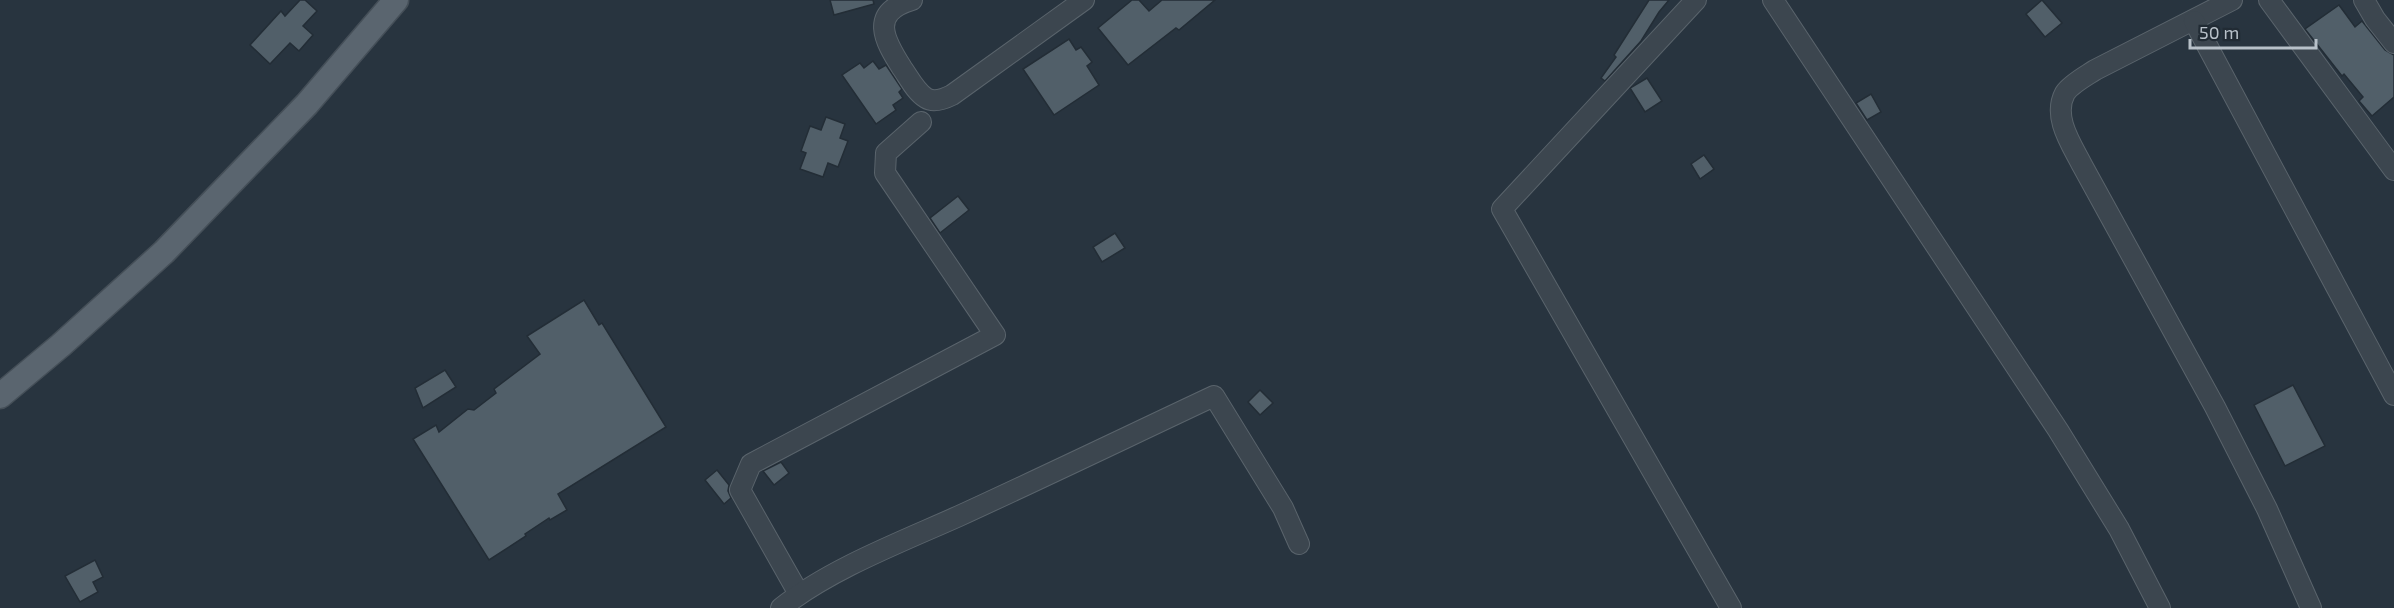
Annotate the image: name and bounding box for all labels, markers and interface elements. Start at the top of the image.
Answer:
scale bar [2190,12,2316,50]
text: 50 m [2199,21,2239,43]

